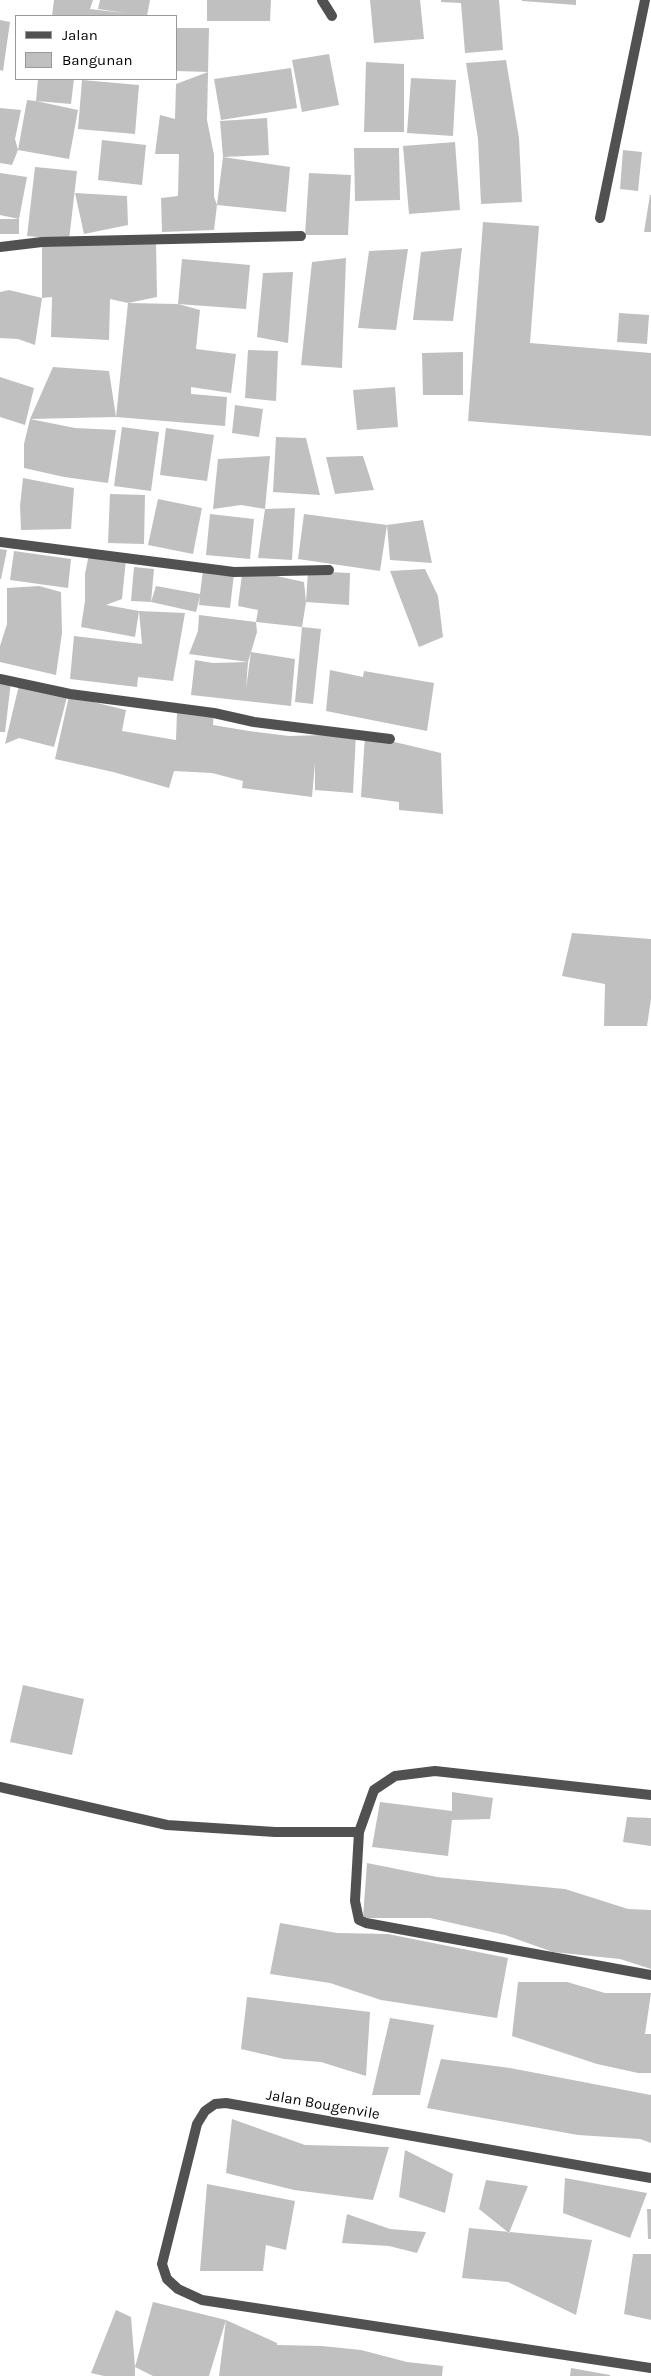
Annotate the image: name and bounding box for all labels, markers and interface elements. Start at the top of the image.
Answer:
legend [15,15,178,80]
text: Jalan [62,26,98,44]
text: Bangunan [62,51,133,69]
street label: Jalan Bougenvile [265,2086,381,2124]

